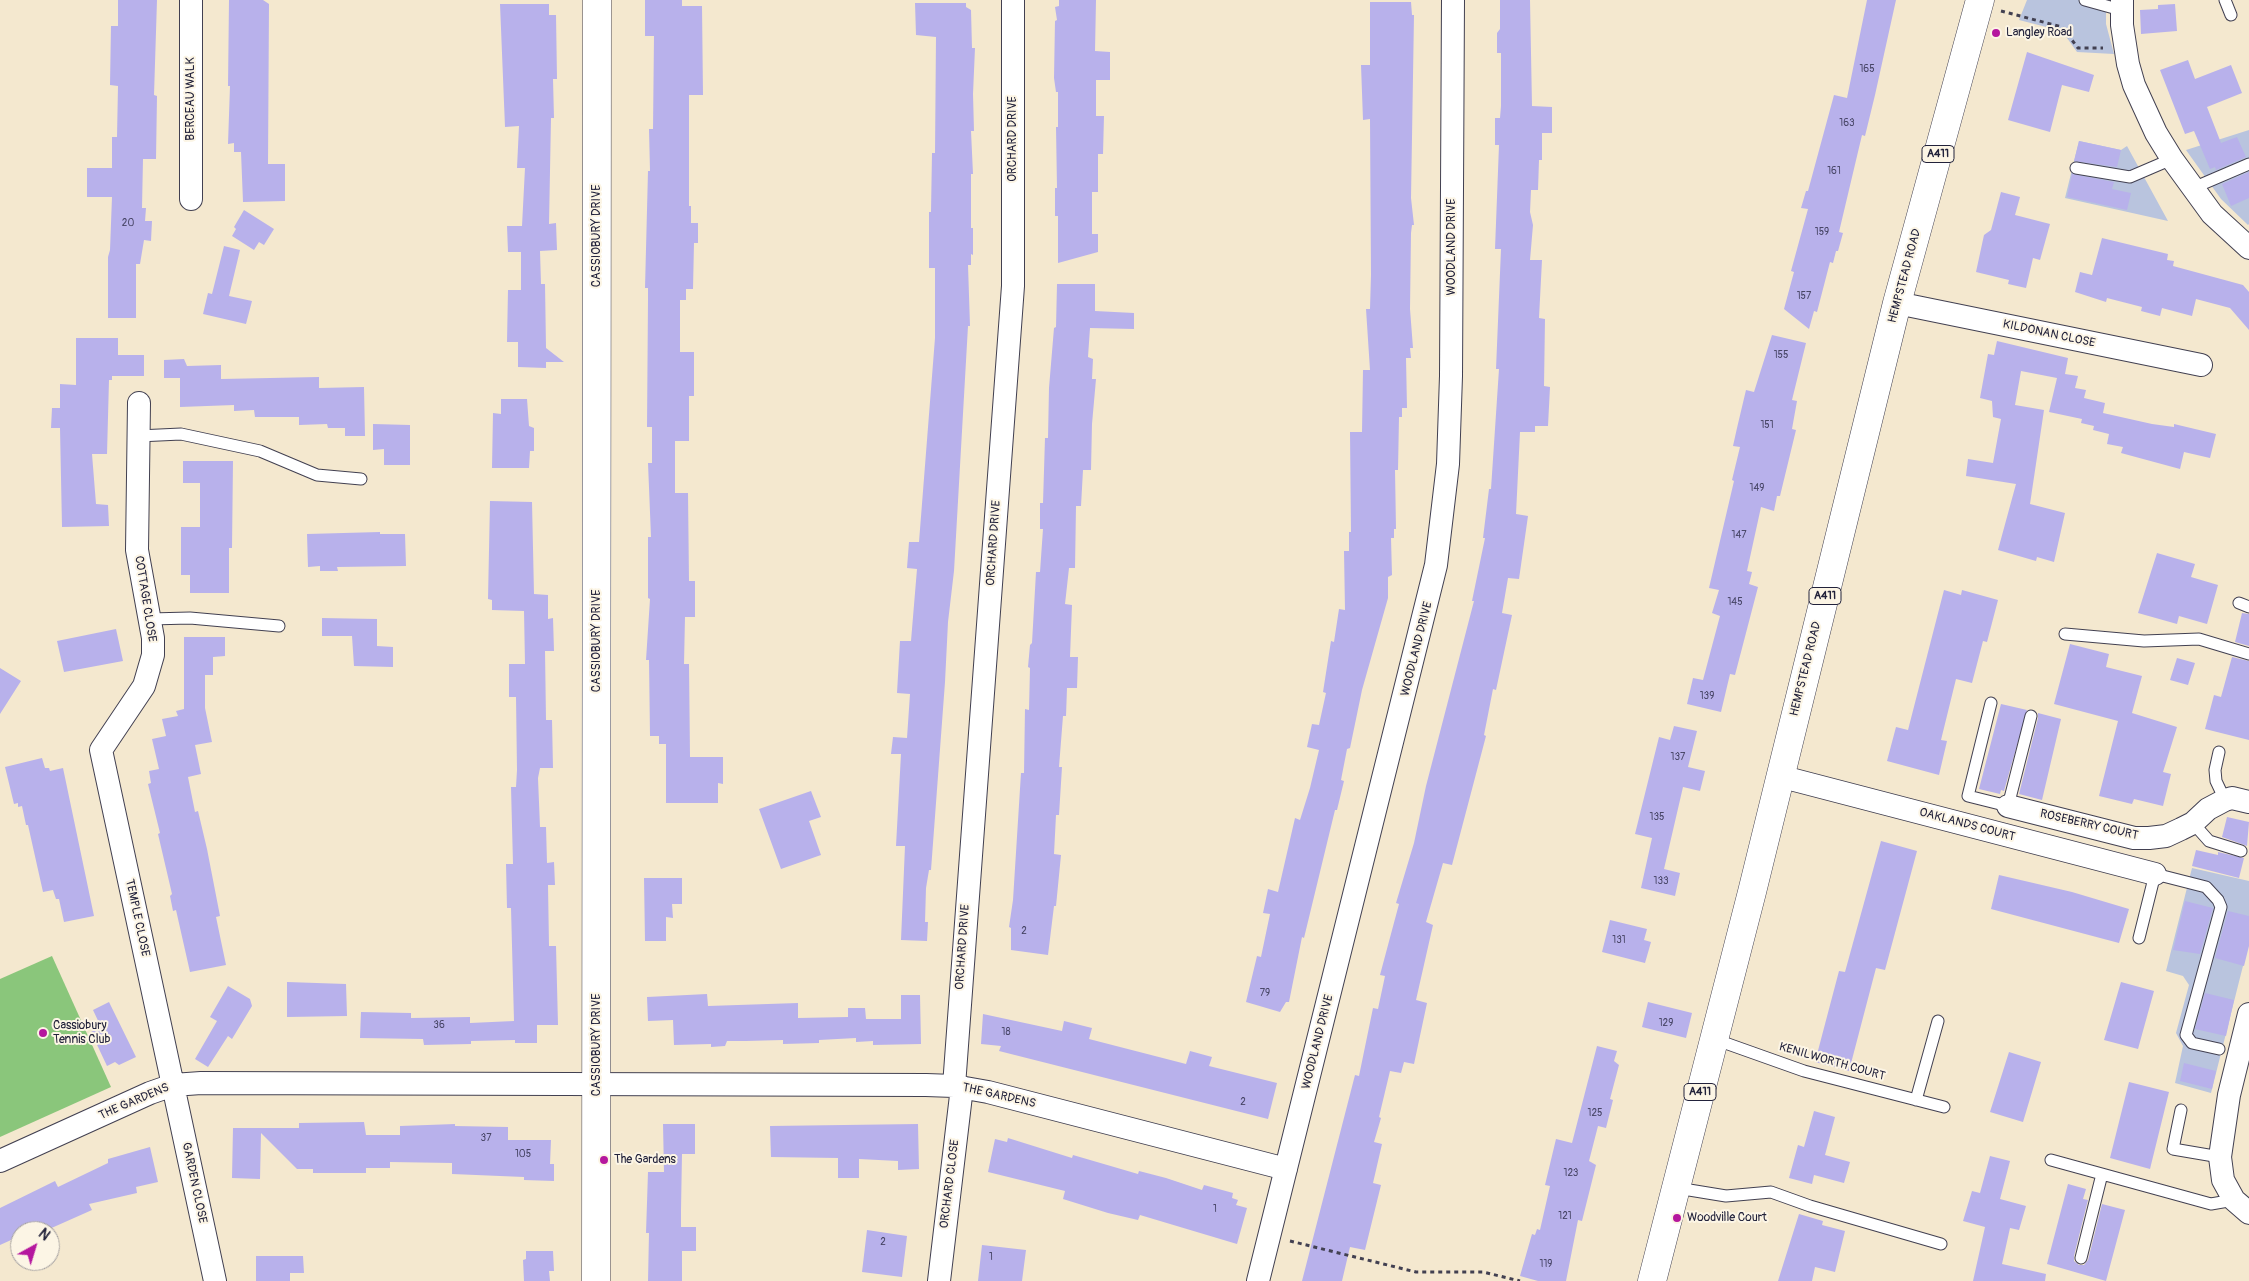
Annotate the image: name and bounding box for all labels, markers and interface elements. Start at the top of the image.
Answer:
place label: Langley Road [2006,26,2072,40]
marker: Langley Road [1990,27,2002,39]
street label: BERCEAU WALK [184,57,198,141]
house number: 165 [1859,63,1875,75]
street label: ORCHARD DRIVE [1006,96,1020,182]
house number: 163 [1839,117,1855,129]
road number: A411 [1922,146,1954,162]
house number: 161 [1827,165,1841,177]
street label: CASSIOBURY DRIVE [590,185,604,287]
street label: WOODLAND DRIVE [1445,198,1459,296]
house number: 20 [122,217,134,229]
house number: 159 [1815,226,1829,238]
street label: HEMPSTEAD ROAD [1886,227,1924,325]
house number: 157 [1797,290,1811,302]
street label: KILDONAN CLOSE [2001,317,2097,351]
house number: 155 [1774,349,1788,361]
house number: 151 [1760,419,1774,431]
house number: 149 [1750,482,1764,494]
street label: ORCHARD DRIVE [984,500,1004,586]
house number: 147 [1732,529,1746,541]
street label: COTTAGE CLOSE [131,555,159,643]
road number: A411 [1809,588,1841,604]
street label: CASSIOBURY DRIVE [590,590,604,692]
house number: 145 [1727,596,1743,608]
street label: WOODLAND DRIVE [1398,600,1436,698]
street label: HEMPSTEAD ROAD [1787,620,1825,718]
house number: 139 [1700,690,1714,702]
house number: 137 [1671,751,1685,763]
street label: OAKLANDS COURT [1918,805,2016,845]
street label: ROSEBERRY COURT [2038,807,2140,843]
house number: 135 [1650,811,1664,823]
house number: 133 [1653,875,1669,887]
street label: TEMPLE CLOSE [122,878,152,958]
street label: ORCHARD DRIVE [953,904,973,990]
house number: 2 [1021,925,1027,937]
house number: 131 [1612,934,1626,946]
house number: 79 [1260,987,1270,999]
street label: WOODLAND DRIVE [1299,993,1337,1091]
street label: CASSIOBURY DRIVE [590,994,604,1096]
house number: 129 [1659,1017,1673,1029]
place label: Cassiobury Tennis Club [53,1019,110,1047]
house number: 36 [433,1019,445,1031]
house number: 18 [1002,1026,1010,1038]
marker: Cassiobury Tennis Club [37,1027,49,1039]
street label: KENILWORTH COURT [1777,1040,1887,1084]
street label: THE GARDENS [97,1081,171,1123]
street label: THE GARDENS [961,1081,1037,1111]
road number: A411 [1684,1084,1716,1100]
house number: 2 [1240,1096,1246,1108]
house number: 125 [1588,1107,1602,1119]
house number: 37 [481,1132,491,1144]
street label: ORCHARD CLOSE [937,1139,963,1229]
street label: GARDEN CLOSE [178,1141,210,1225]
house number: 105 [515,1148,531,1160]
place label: The Gardens [614,1153,676,1167]
marker: The Gardens [598,1154,610,1166]
house number: 123 [1564,1167,1578,1179]
house number: 1 [1213,1203,1217,1215]
house number: 121 [1558,1210,1572,1222]
place label: Woodville Court [1687,1211,1767,1225]
marker: Woodville Court [1671,1212,1683,1224]
north arrow [10,1221,60,1271]
text: N [35,1225,53,1244]
house number: 2 [880,1236,886,1248]
house number: 1 [989,1251,993,1263]
house number: 119 [1540,1258,1552,1270]

